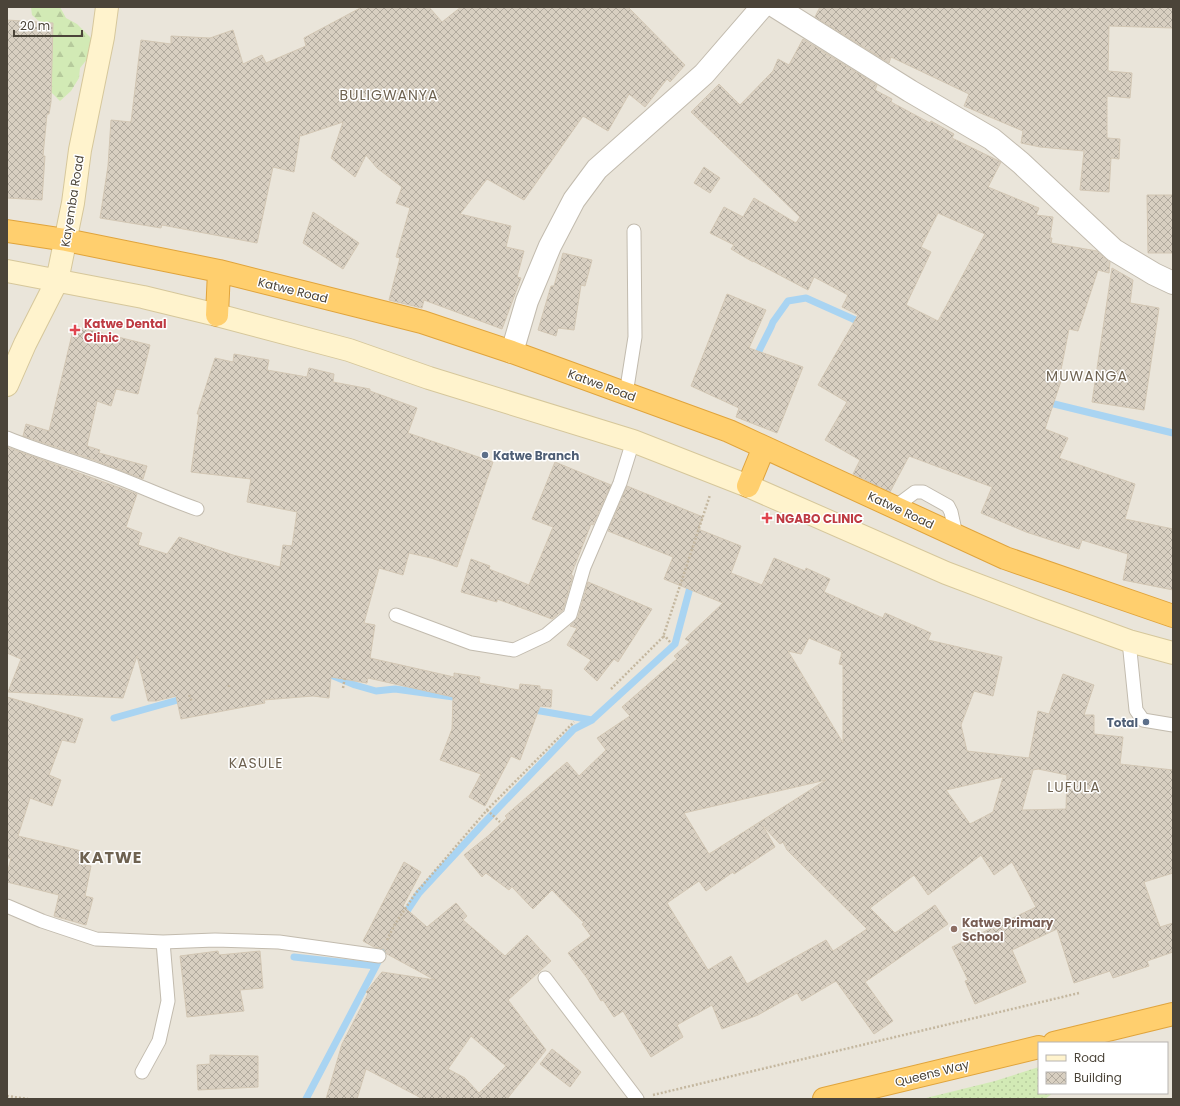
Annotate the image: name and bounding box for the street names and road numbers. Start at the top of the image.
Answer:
street label: Kayemba Road [56,154,88,248]
street label: Katwe Road [256,273,330,307]
street label: Katwe Road [566,365,638,405]
street label: Katwe Road [865,487,937,533]
street label: Queens Way [893,1056,971,1090]

